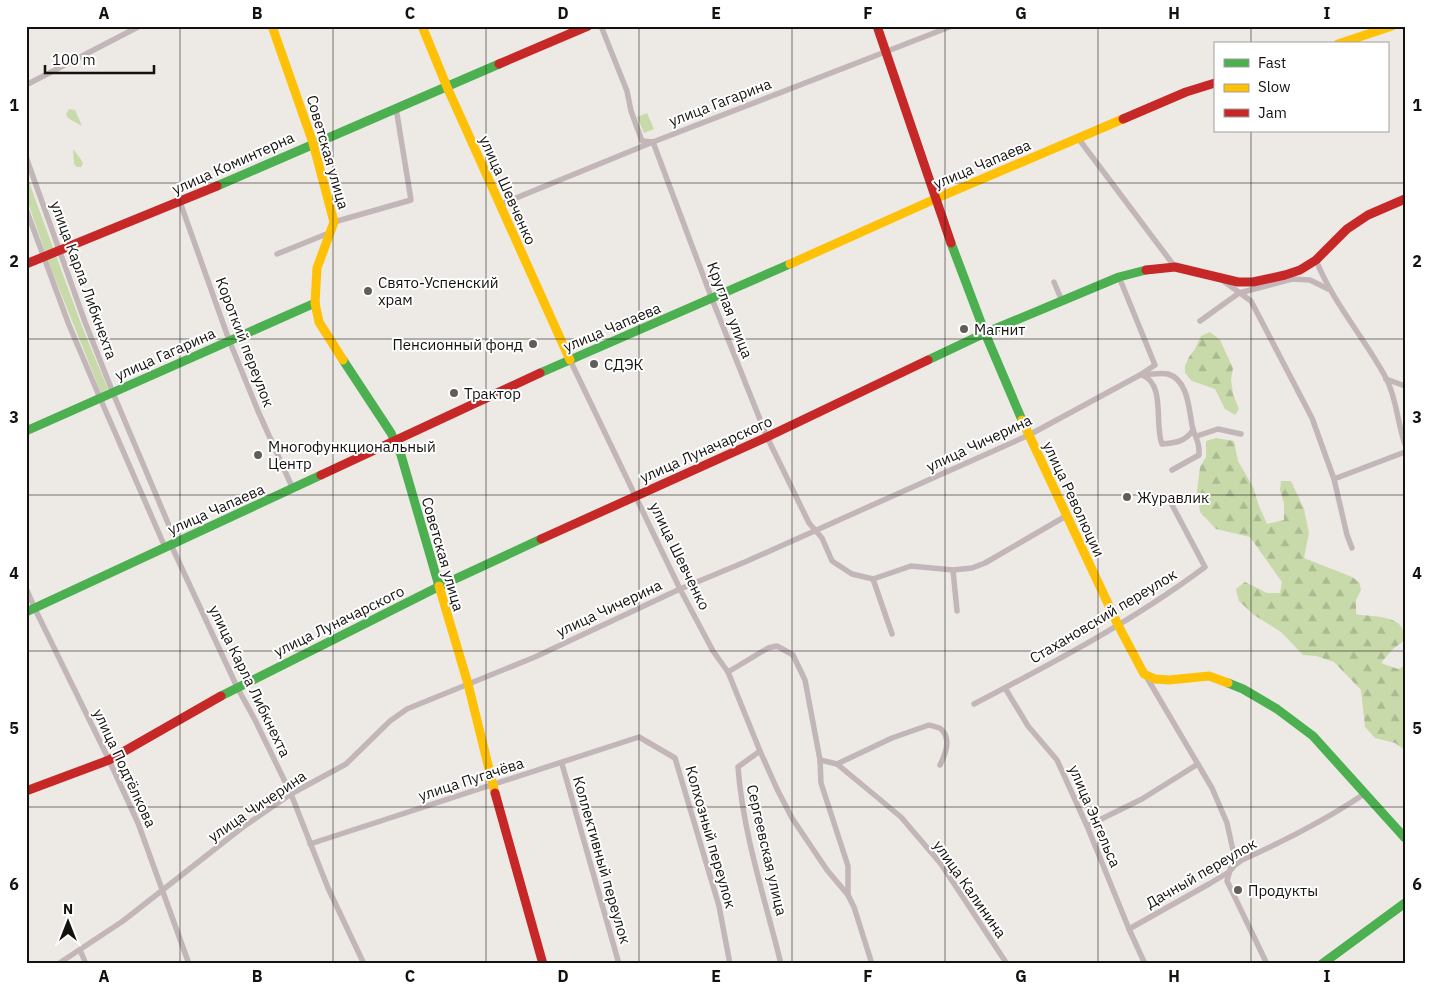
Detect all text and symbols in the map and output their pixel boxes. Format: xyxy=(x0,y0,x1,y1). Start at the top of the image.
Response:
text: A xyxy=(99,3,110,23)
text: B xyxy=(252,3,263,23)
text: C xyxy=(405,3,415,23)
text: D xyxy=(557,3,569,23)
text: E xyxy=(711,3,721,23)
text: F xyxy=(863,3,873,23)
text: G xyxy=(1015,3,1027,23)
text: H xyxy=(1168,3,1180,23)
text: I xyxy=(1324,3,1331,23)
scale bar xyxy=(45,42,154,74)
legend xyxy=(1214,42,1388,132)
text: 100 m xyxy=(52,50,96,69)
text: Fast xyxy=(1258,53,1286,72)
street label: улица Гагарина xyxy=(666,74,774,130)
text: Slow xyxy=(1258,77,1291,96)
street label: Советская улица xyxy=(303,93,353,211)
text: 1 xyxy=(9,95,19,115)
text: 1 xyxy=(1412,95,1422,115)
text: Jam xyxy=(1258,103,1287,122)
street label: улица Коминтерна xyxy=(169,128,297,198)
street label: улица Шевченко xyxy=(475,132,541,248)
street label: улица Чапаева xyxy=(930,135,1034,193)
street label: улица Карла Либкнехта xyxy=(47,198,121,362)
text: 2 xyxy=(9,251,19,271)
text: 2 xyxy=(1412,251,1422,271)
street label: Круглая улица xyxy=(703,259,757,361)
place label: Свято-Успенский храм xyxy=(378,273,499,309)
street label: Короткий переулок xyxy=(212,274,278,410)
marker: Свято-Успенский храм xyxy=(362,285,374,297)
street label: улица Чапаева xyxy=(560,298,664,356)
place label: Магнит xyxy=(974,320,1025,339)
street label: улица Гагарина xyxy=(112,323,218,385)
marker: Магнит xyxy=(958,323,970,335)
place label: Пенсионный фонд xyxy=(392,335,523,354)
marker: Пенсионный фонд xyxy=(527,338,539,350)
place label: СДЭК xyxy=(604,355,644,374)
marker: СДЭК xyxy=(588,358,600,370)
place label: Трактор xyxy=(464,384,521,403)
marker: Трактор xyxy=(448,387,460,399)
text: 3 xyxy=(9,407,19,427)
text: 3 xyxy=(1412,407,1422,427)
street label: улица Чичерина xyxy=(923,410,1035,476)
street label: улица Луначарского xyxy=(637,411,775,487)
place label: Многофункциональный Центр xyxy=(268,437,436,473)
street label: улица Революции xyxy=(1039,438,1109,560)
marker: Многофункциональный Центр xyxy=(252,449,264,461)
street label: улица Чапаева xyxy=(165,479,267,539)
place label: Журавлик xyxy=(1137,488,1209,507)
marker: Журавлик xyxy=(1121,491,1133,503)
street label: Советская улица xyxy=(418,495,468,613)
street label: улица Шевченко xyxy=(646,499,714,613)
text: 4 xyxy=(9,563,19,583)
text: 4 xyxy=(1412,563,1422,583)
street label: Стахановский переулок xyxy=(1026,564,1180,668)
street label: улица Чичерина xyxy=(553,575,665,641)
street label: улица Луначарского xyxy=(271,581,407,661)
street label: улица Карла Либкнехта xyxy=(205,602,295,760)
street label: улица Подтёлкова xyxy=(89,706,161,830)
text: 5 xyxy=(9,718,19,738)
text: 5 xyxy=(1412,718,1422,738)
street label: улица Пугачёва xyxy=(416,753,526,805)
street label: улица Энгельса xyxy=(1065,762,1125,870)
street label: Колхозный переулок xyxy=(682,763,740,911)
street label: улица Чичерина xyxy=(204,766,310,846)
street label: Коллективный переулок xyxy=(569,774,635,946)
street label: Сергеевская улица xyxy=(743,783,791,917)
street label: Дачный переулок xyxy=(1142,834,1260,912)
street label: улица Калинина xyxy=(929,837,1011,941)
text: 6 xyxy=(9,874,19,894)
text: 6 xyxy=(1412,874,1422,894)
place label: Продукты xyxy=(1248,881,1318,900)
marker: Продукты xyxy=(1232,884,1244,896)
north arrow xyxy=(42,898,92,948)
text: N xyxy=(63,900,73,918)
text: A xyxy=(99,966,110,986)
text: B xyxy=(252,966,263,986)
text: C xyxy=(405,966,415,986)
text: D xyxy=(557,966,569,986)
text: E xyxy=(711,966,721,986)
text: F xyxy=(863,966,873,986)
text: G xyxy=(1015,966,1027,986)
text: H xyxy=(1168,966,1180,986)
text: I xyxy=(1324,966,1331,986)

